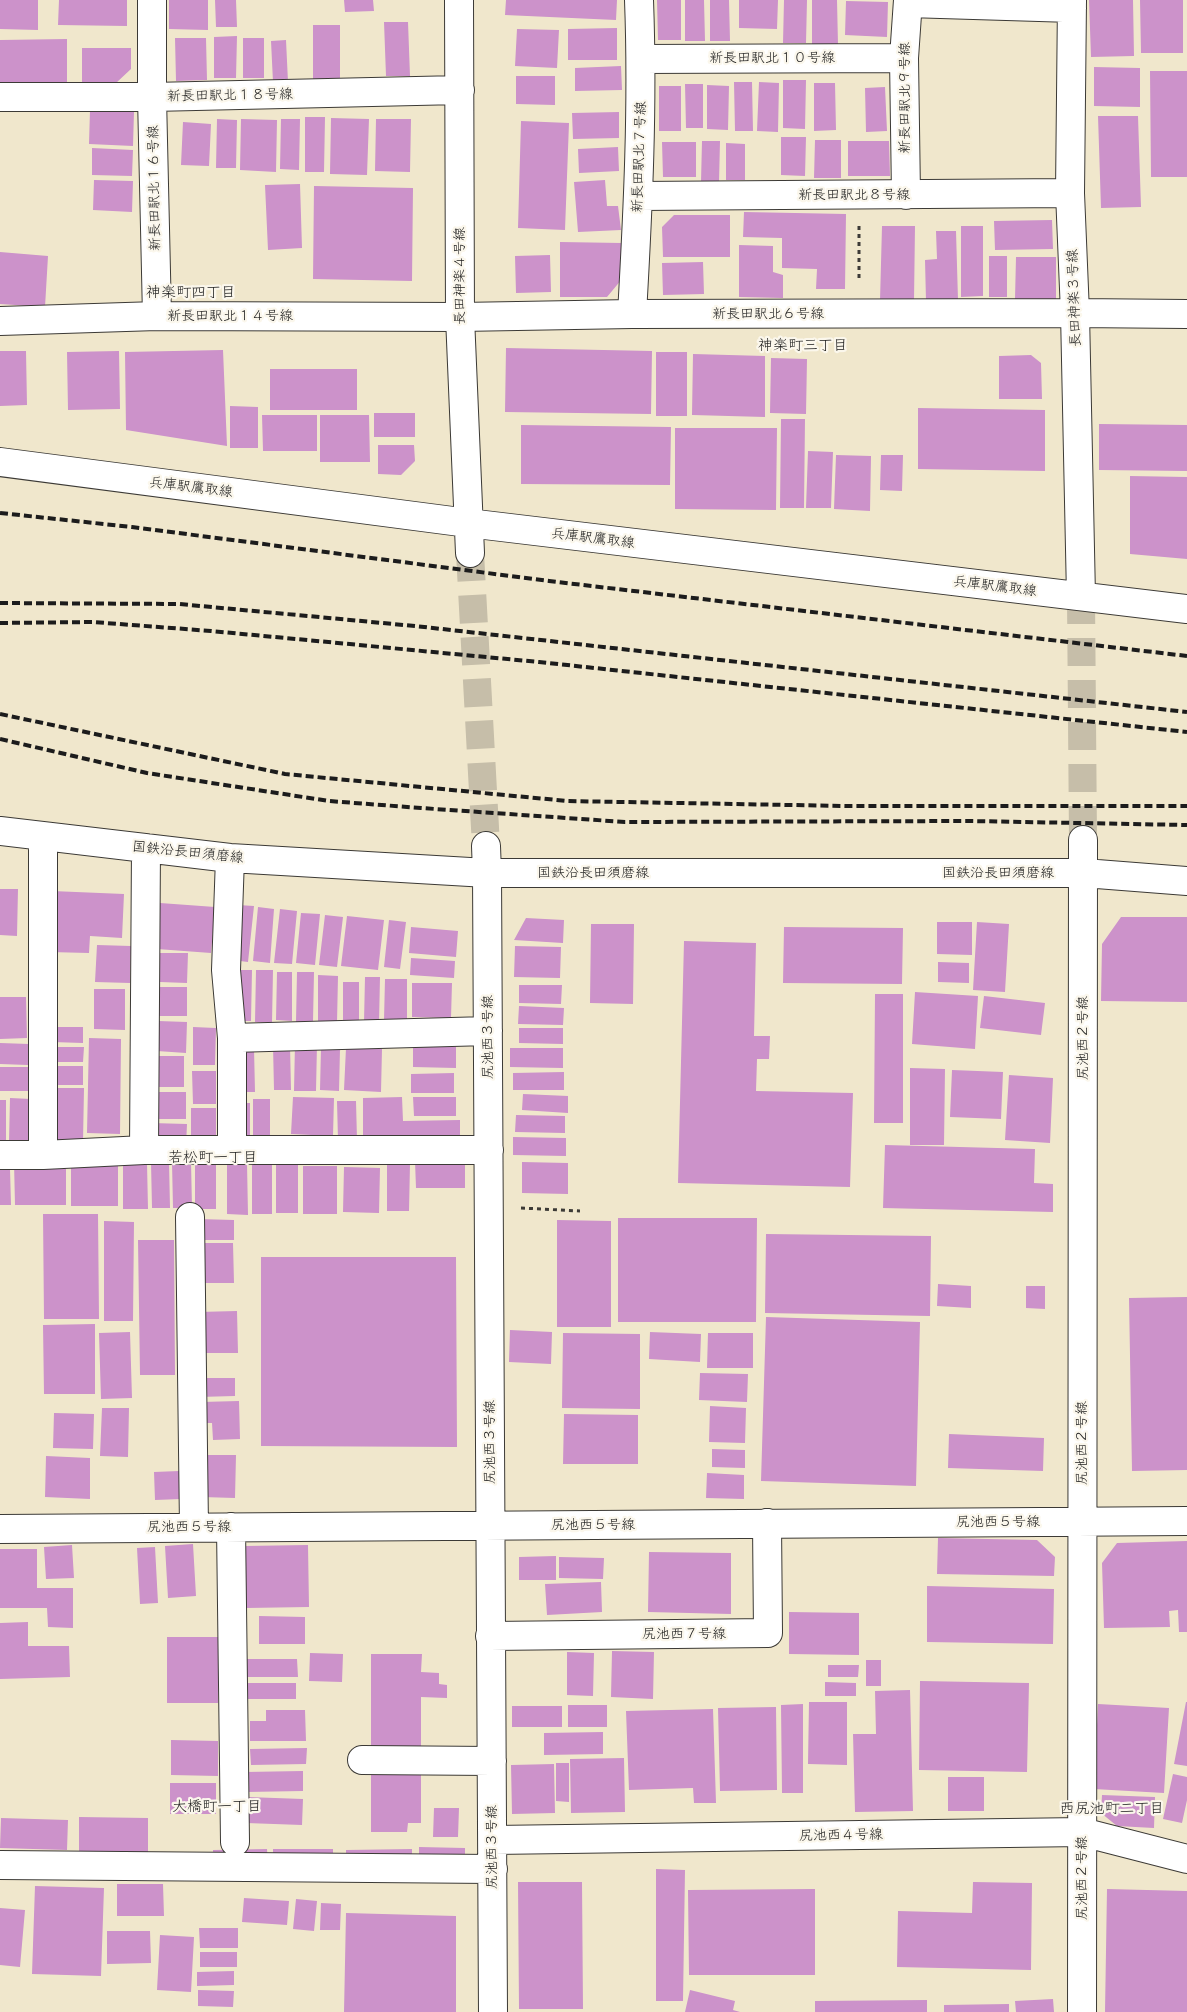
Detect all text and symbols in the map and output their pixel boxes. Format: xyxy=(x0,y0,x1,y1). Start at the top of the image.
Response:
street label: 新長田駅北９号線 xyxy=(897,42,913,154)
street label: 新長田駅北１０号線 xyxy=(709,50,835,66)
street label: 新長田駅北１８号線 xyxy=(167,86,293,104)
street label: 新長田駅北７号線 xyxy=(629,101,649,213)
street label: 新長田駅北１６号線 xyxy=(145,125,163,251)
street label: 新長田駅北８号線 xyxy=(798,187,910,203)
street label: 長田神楽４号線 xyxy=(452,227,468,325)
street label: 長田神楽３号線 xyxy=(1064,249,1084,347)
district label: 神楽町四丁目 xyxy=(146,283,236,301)
street label: 新長田駅北６号線 xyxy=(712,306,824,322)
street label: 新長田駅北１４号線 xyxy=(167,308,293,324)
district label: 神楽町三丁目 xyxy=(758,336,848,354)
street label: 兵庫駅鷹取線 xyxy=(148,474,234,500)
street label: 兵庫駅鷹取線 xyxy=(550,525,636,551)
street label: 兵庫駅鷹取線 xyxy=(952,573,1038,599)
street label: 国鉄沿長田須磨線 xyxy=(131,838,245,866)
street label: 国鉄沿長田須磨線 xyxy=(537,865,649,881)
street label: 国鉄沿長田須磨線 xyxy=(942,865,1054,881)
street label: 尻池西３号線 xyxy=(480,995,496,1079)
street label: 尻池西２号線 xyxy=(1075,996,1091,1080)
district label: 若松町一丁目 xyxy=(168,1148,258,1166)
street label: 尻池西３号線 xyxy=(482,1400,498,1484)
street label: 尻池西２号線 xyxy=(1074,1401,1090,1485)
street label: 尻池西５号線 xyxy=(956,1514,1040,1530)
street label: 尻池西５号線 xyxy=(551,1517,635,1533)
street label: 尻池西５号線 xyxy=(147,1519,231,1535)
street label: 尻池西７号線 xyxy=(642,1626,726,1642)
district label: 大橋町一丁目 xyxy=(172,1797,262,1815)
district label: 西尻池町二丁目 xyxy=(1060,1799,1164,1817)
street label: 尻池西３号線 xyxy=(484,1805,500,1889)
street label: 尻池西４号線 xyxy=(799,1826,883,1844)
street label: 尻池西２号線 xyxy=(1074,1836,1090,1920)

